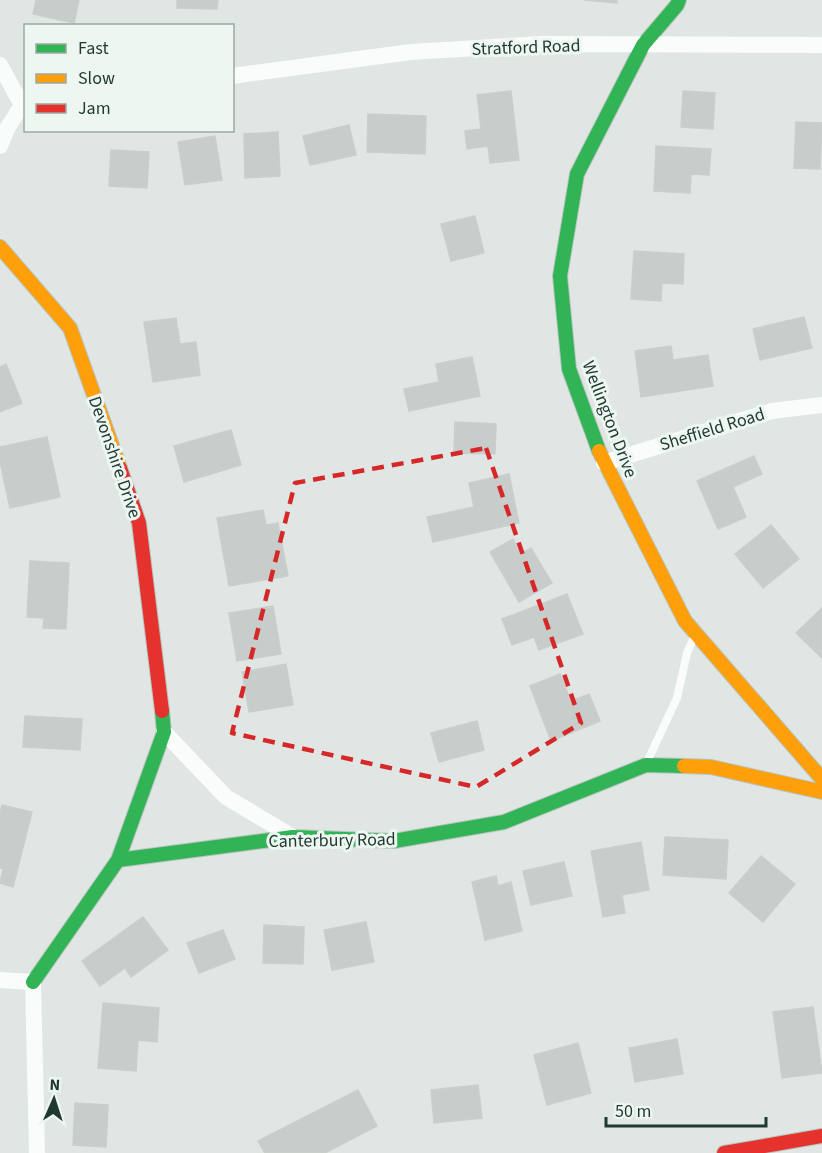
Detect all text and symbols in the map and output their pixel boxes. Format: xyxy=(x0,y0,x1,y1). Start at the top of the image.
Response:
legend xyxy=(24,24,234,132)
street label: Stratford Road xyxy=(471,33,581,62)
text: Fast xyxy=(78,36,109,61)
text: Slow xyxy=(78,66,115,91)
text: Jam xyxy=(78,96,111,121)
street label: Wellington Drive xyxy=(576,357,643,481)
street label: Devonshire Drive xyxy=(82,393,147,522)
street label: Sheffield Road xyxy=(656,402,768,457)
street label: Canterbury Road xyxy=(268,827,396,854)
north arrow xyxy=(24,1069,84,1129)
text: N xyxy=(49,1074,61,1096)
scale bar xyxy=(606,1090,766,1128)
text: 50 m xyxy=(615,1099,651,1124)

